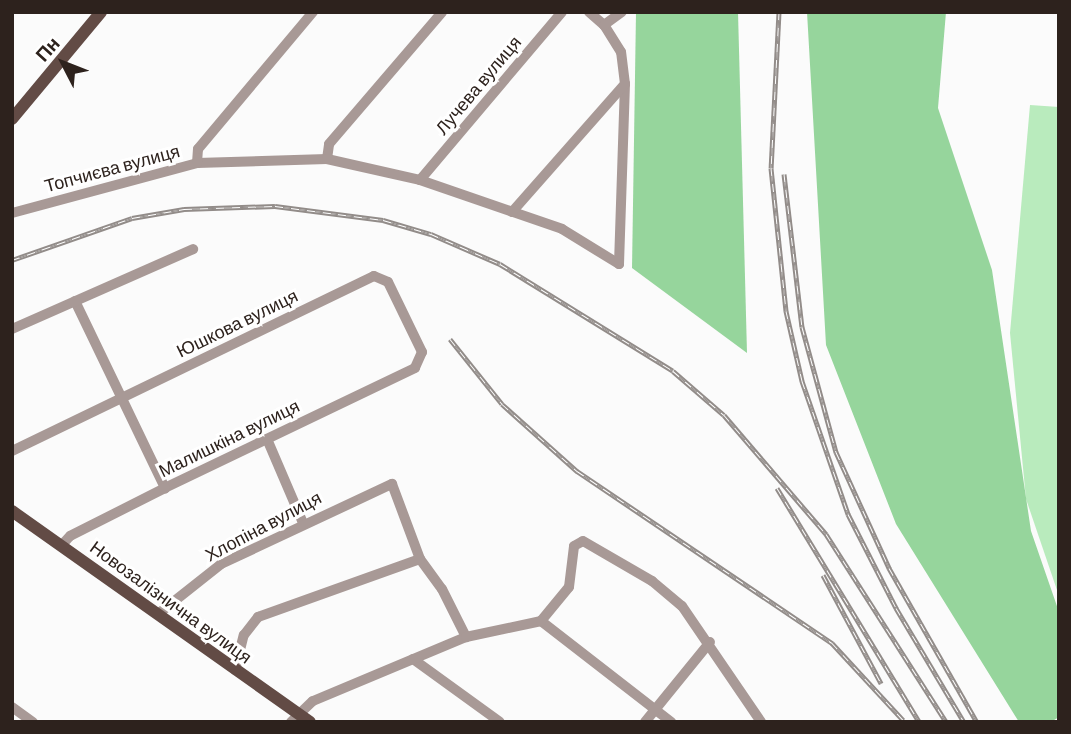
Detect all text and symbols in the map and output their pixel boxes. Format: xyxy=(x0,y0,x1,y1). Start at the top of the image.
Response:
north arrow xyxy=(28,28,98,98)
street label: Лучева вулиця xyxy=(431,31,525,139)
text: Пн xyxy=(30,32,64,66)
street label: Топчиєва вулиця xyxy=(42,140,182,196)
street label: Юшкова вулиця xyxy=(173,284,301,362)
street label: Малишкіна вулиця xyxy=(155,395,303,481)
street label: Хлопіна вулиця xyxy=(201,486,325,566)
street label: Новозалізнична вулиця xyxy=(86,536,256,668)

